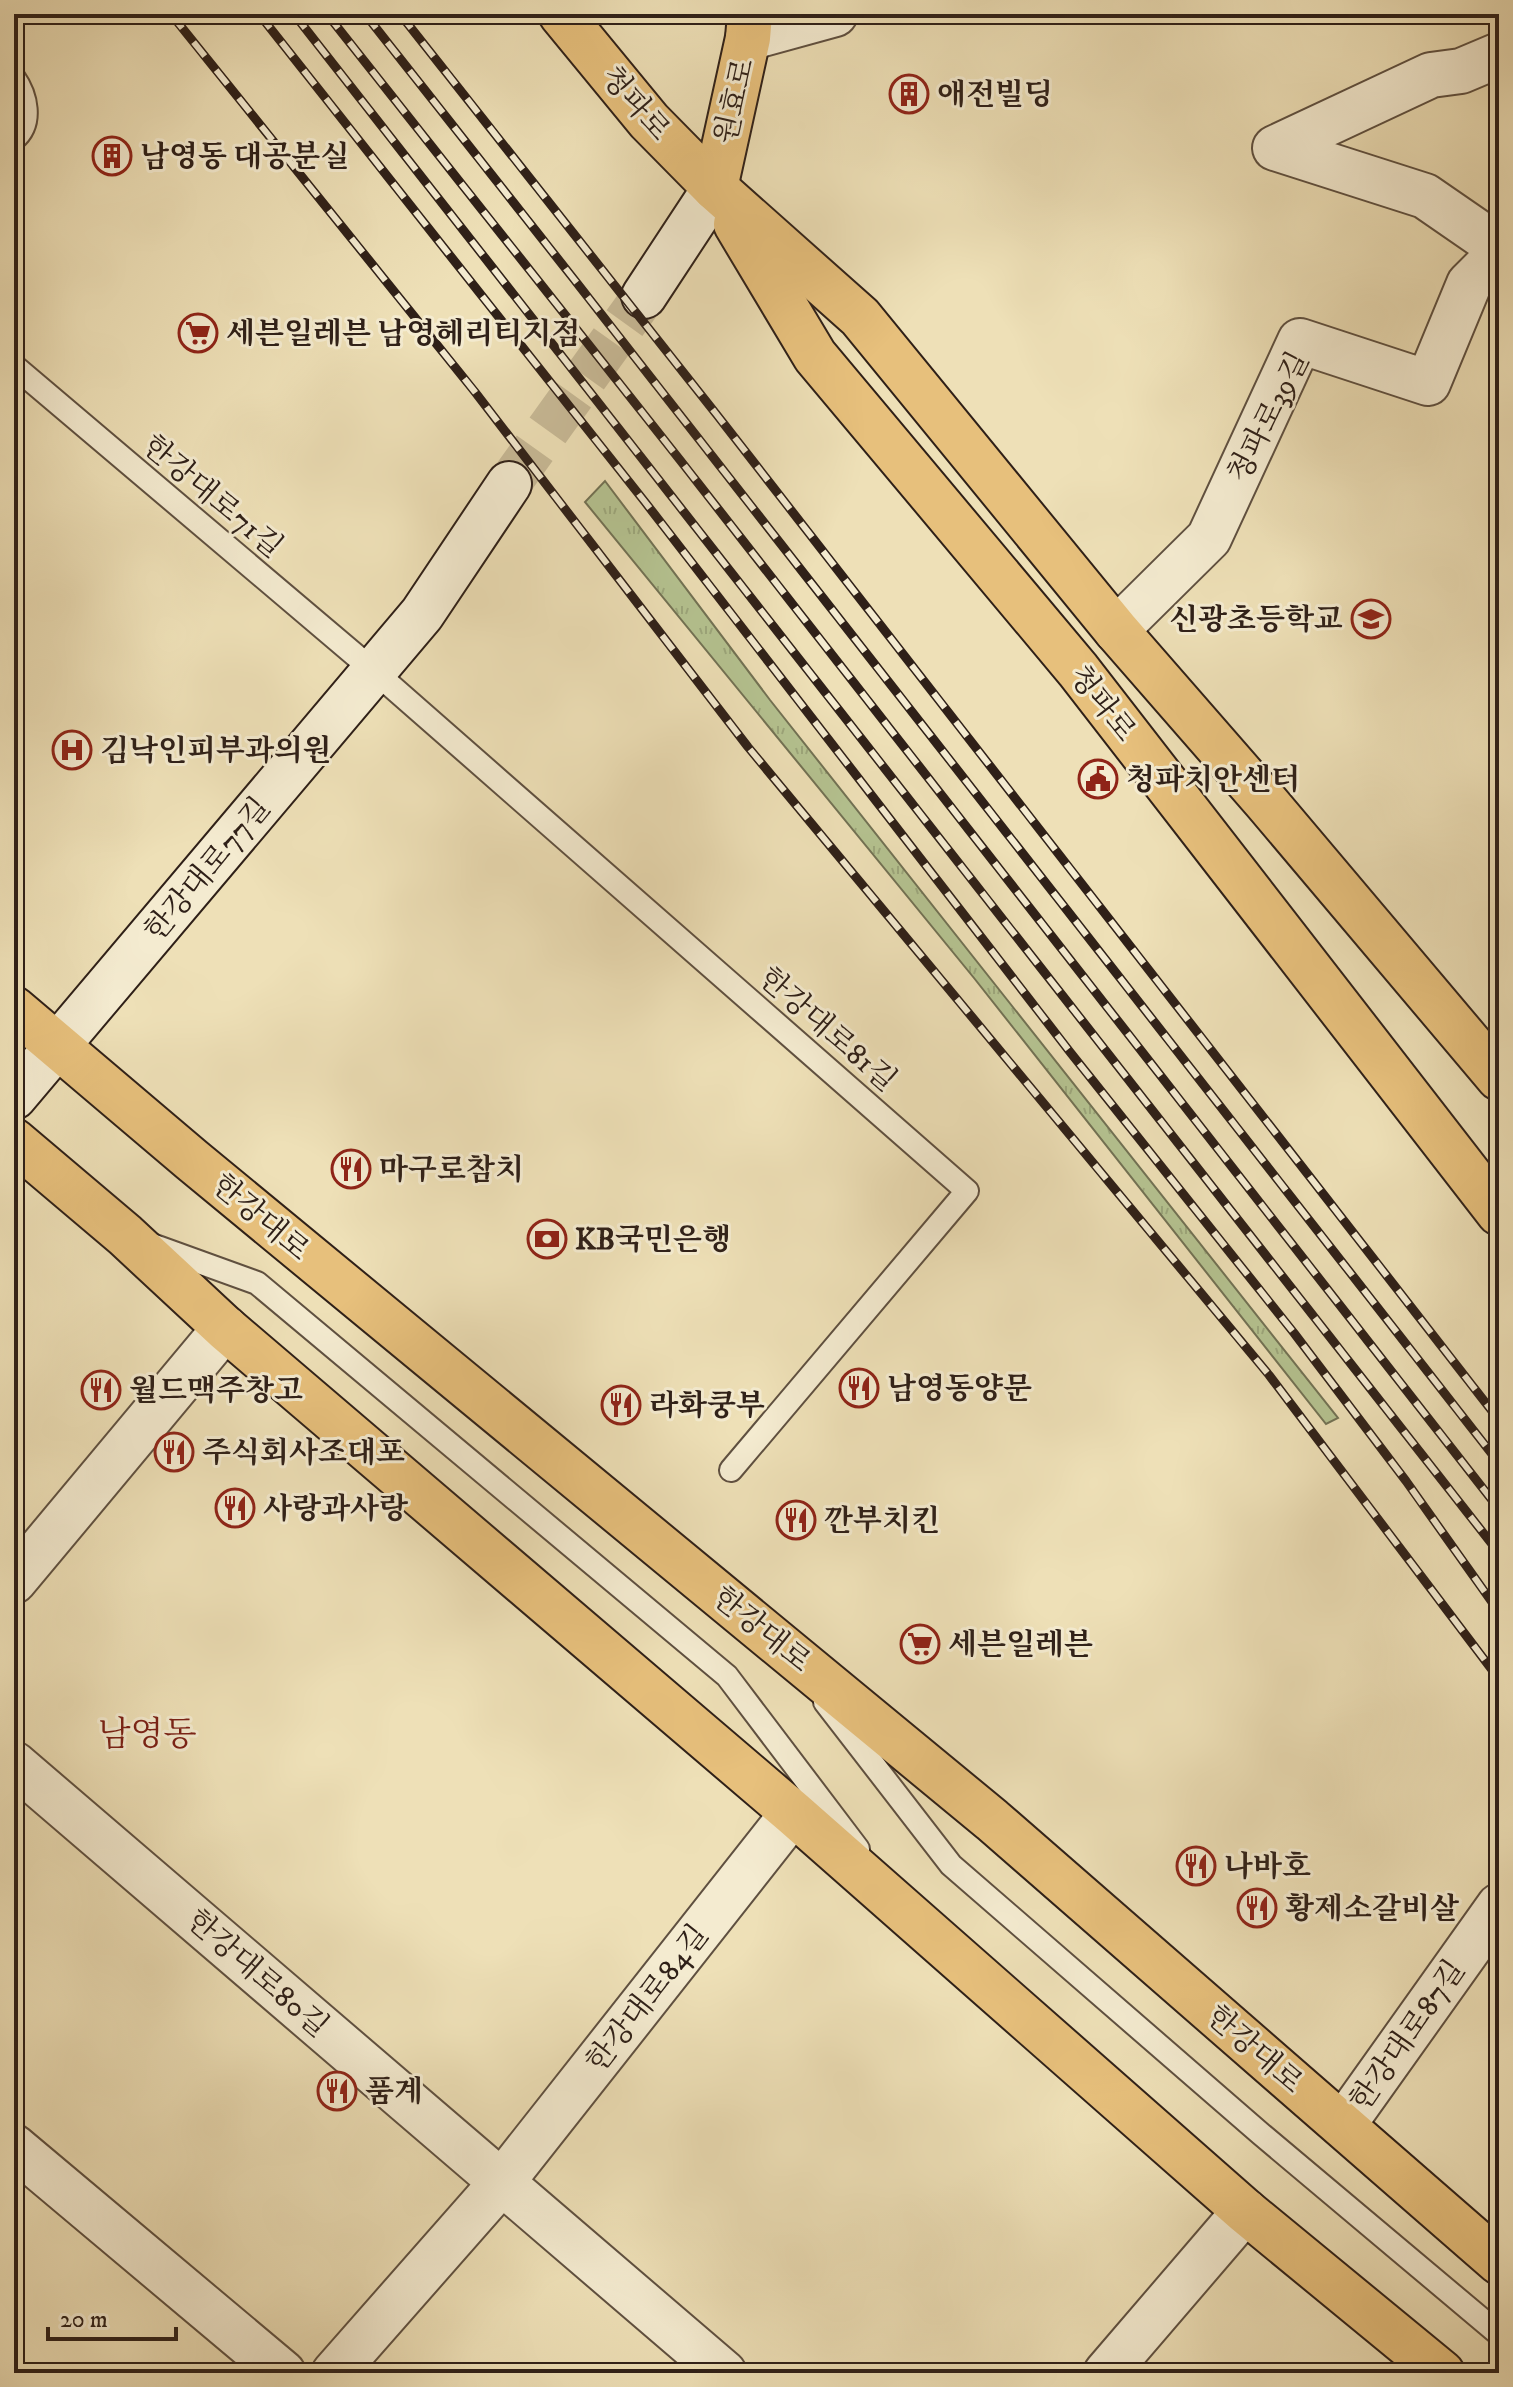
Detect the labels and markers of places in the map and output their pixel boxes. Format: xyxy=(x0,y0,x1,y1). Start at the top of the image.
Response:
building icon: 애전빌딩 xyxy=(888,73,930,115)
place label: 애전빌딩 xyxy=(937,77,1053,114)
building icon: 남영동 대공분실 xyxy=(91,135,133,177)
place label: 남영동 대공분실 xyxy=(140,139,349,176)
supermarket icon: 세븐일레븐 남영헤리티지점 xyxy=(177,312,219,354)
place label: 세븐일레븐 남영헤리티지점 xyxy=(226,316,580,353)
school or university icon: 신광초등학교 xyxy=(1350,598,1392,640)
place label: 신광초등학교 xyxy=(1169,602,1343,639)
hospital icon: 김낙인피부과의원 xyxy=(51,729,93,771)
place label: 김낙인피부과의원 xyxy=(100,733,332,770)
public building icon: 청파치안센터 xyxy=(1077,758,1119,800)
place label: 청파치안센터 xyxy=(1126,762,1300,799)
restaurant icon: 마구로참치 xyxy=(330,1148,372,1190)
place label: 마구로참치 xyxy=(379,1152,524,1189)
bank icon: KB국민은행 xyxy=(526,1218,568,1260)
place label: KB국민은행 xyxy=(575,1222,731,1259)
restaurant icon: 남영동양문 xyxy=(838,1367,880,1409)
restaurant icon: 월드맥주창고 xyxy=(80,1369,122,1411)
place label: 남영동양문 xyxy=(887,1371,1032,1408)
place label: 월드맥주창고 xyxy=(129,1373,303,1410)
restaurant icon: 라화쿵부 xyxy=(600,1384,642,1426)
place label: 라화쿵부 xyxy=(649,1388,765,1425)
restaurant icon: 주식회사조대포 xyxy=(153,1431,195,1473)
place label: 주식회사조대포 xyxy=(202,1435,405,1472)
restaurant icon: 사랑과사랑 xyxy=(214,1487,256,1529)
place label: 사랑과사랑 xyxy=(263,1491,408,1528)
restaurant icon: 깐부치킨 xyxy=(775,1499,817,1541)
place label: 깐부치킨 xyxy=(824,1503,940,1540)
supermarket icon: 세븐일레븐 xyxy=(899,1623,941,1665)
place label: 세븐일레븐 xyxy=(948,1627,1093,1664)
restaurant icon: 나바호 xyxy=(1175,1845,1217,1887)
place label: 나바호 xyxy=(1224,1849,1311,1886)
restaurant icon: 황제소갈비살 xyxy=(1236,1887,1278,1929)
place label: 황제소갈비살 xyxy=(1285,1891,1459,1928)
restaurant icon: 품계 xyxy=(316,2070,358,2112)
place label: 품계 xyxy=(365,2074,423,2111)

